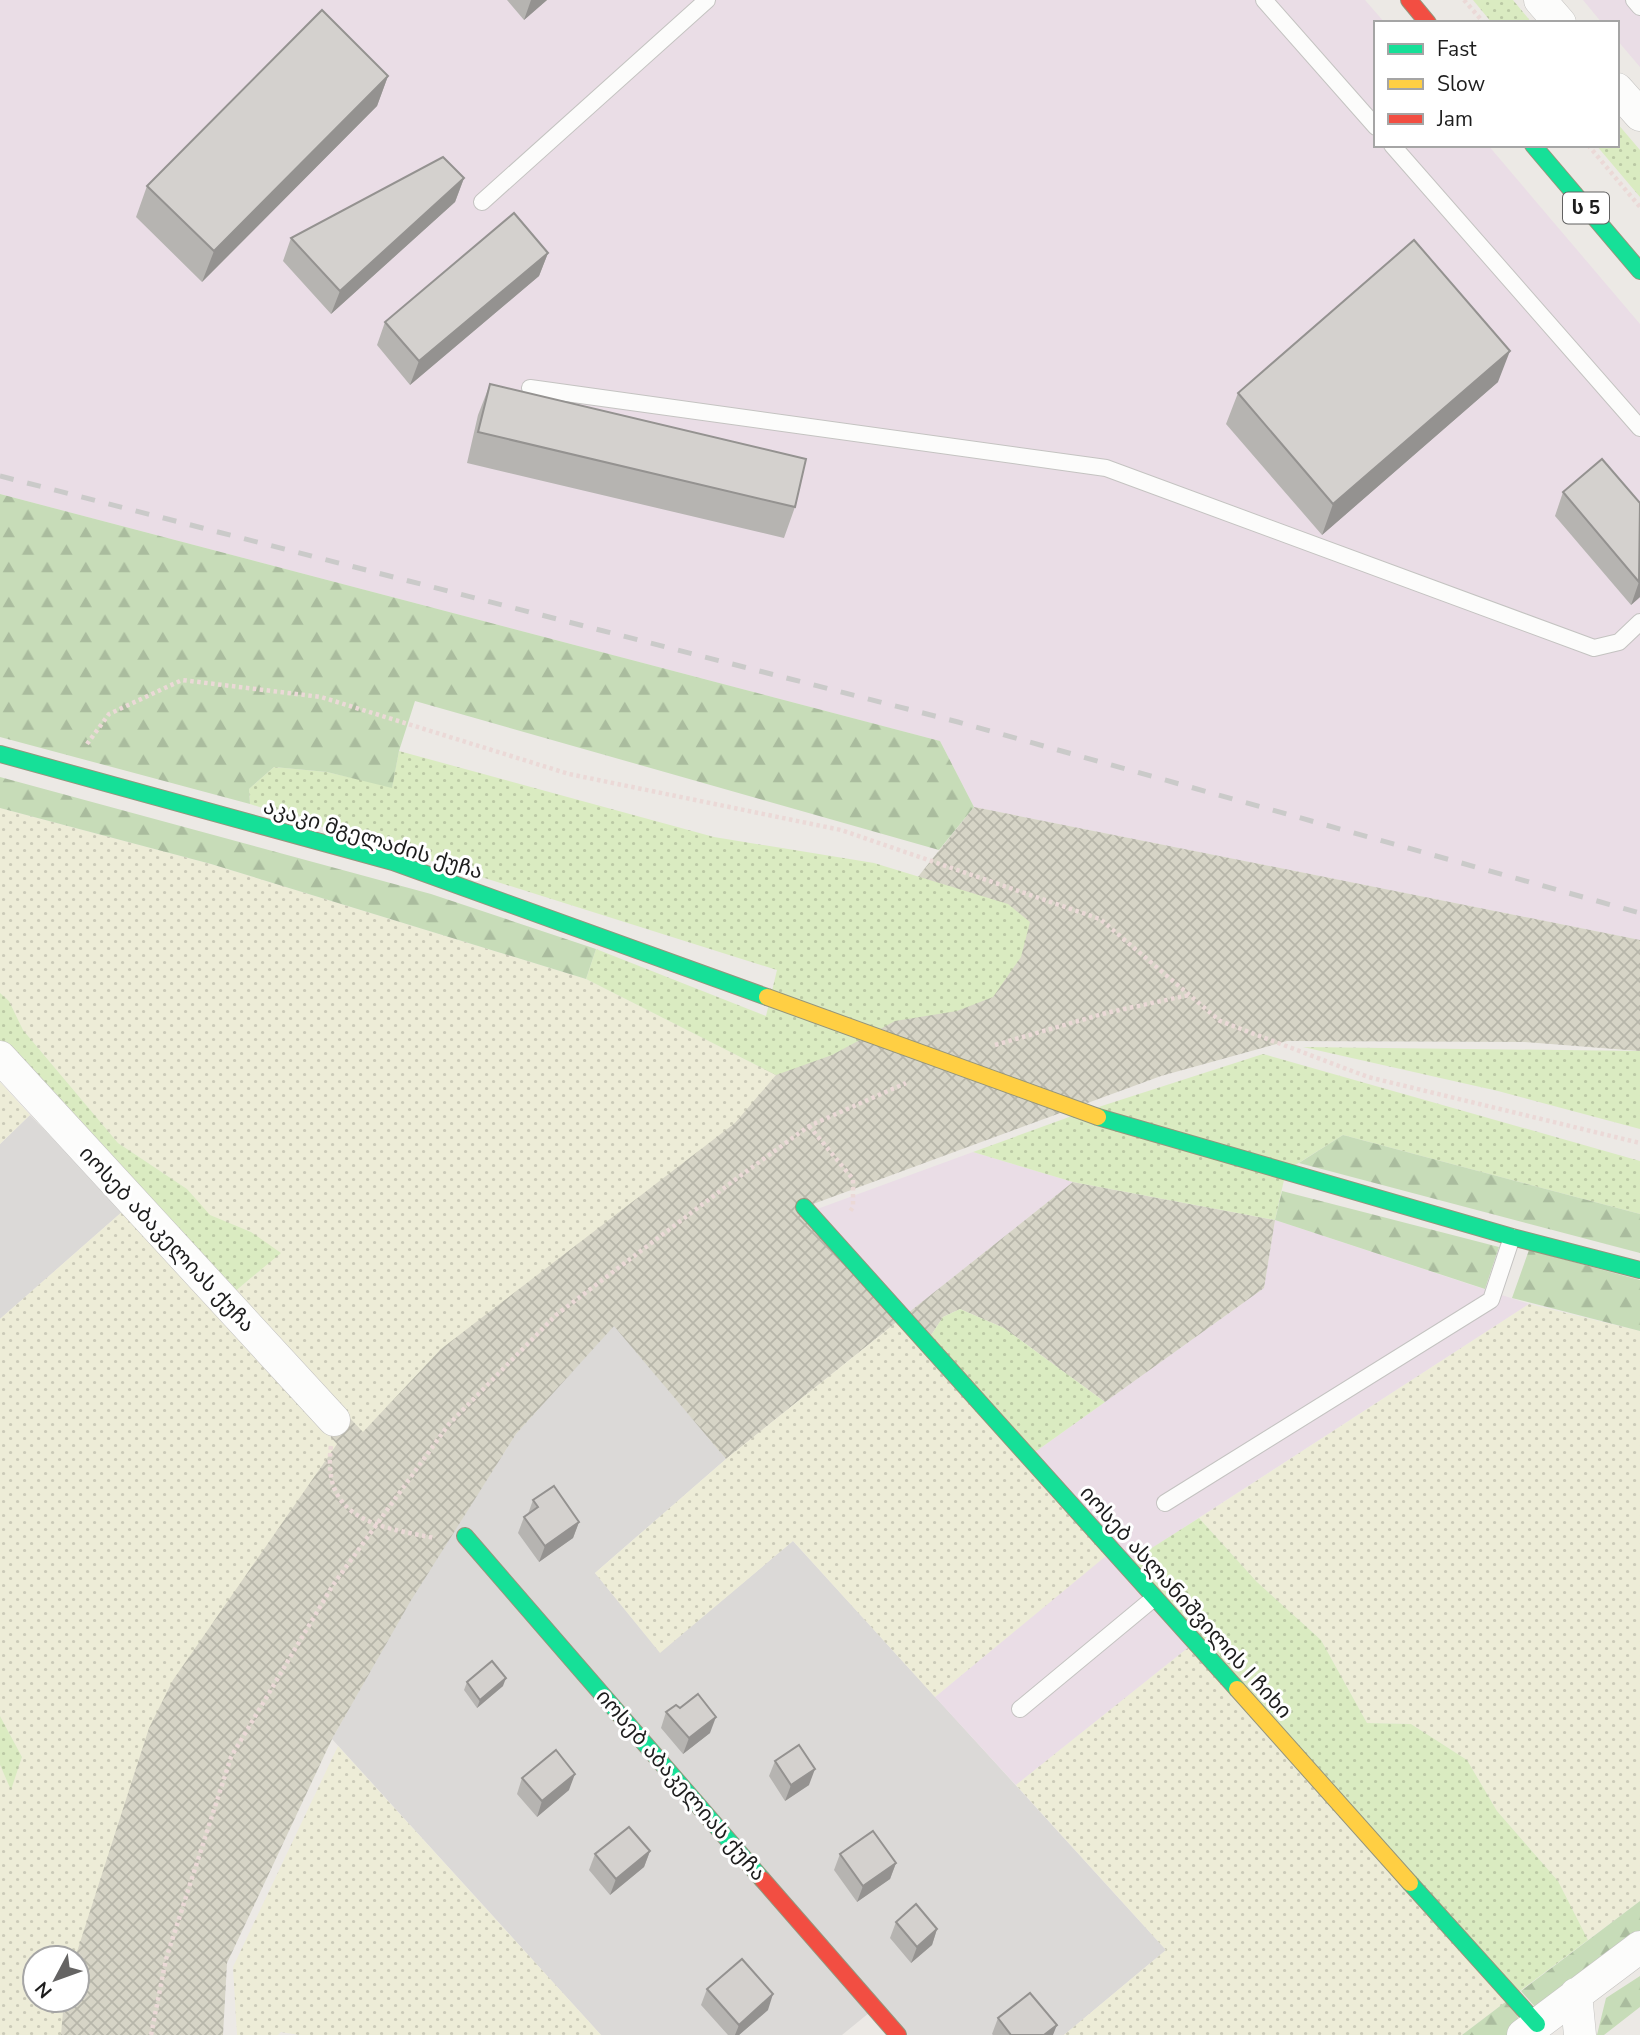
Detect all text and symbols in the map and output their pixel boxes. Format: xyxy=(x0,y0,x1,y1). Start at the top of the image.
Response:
legend xyxy=(1374,21,1619,147)
text: Fast xyxy=(1437,35,1477,63)
text: Slow xyxy=(1437,70,1486,98)
text: Jam xyxy=(1436,105,1473,133)
road number: ს 5 xyxy=(1563,192,1609,224)
street label: აკაკი მგელაძის ქუჩა xyxy=(260,792,486,886)
street label: იოსებ აბაკელიას ქუჩა xyxy=(73,1140,261,1338)
street label: იოსებ ასლანიშვილის I ჩიხი xyxy=(1074,1479,1298,1725)
street label: იოსებ აბაკელიას ქუჩა xyxy=(590,1683,772,1887)
north arrow xyxy=(21,1944,91,2014)
text: N xyxy=(29,1976,58,2003)

